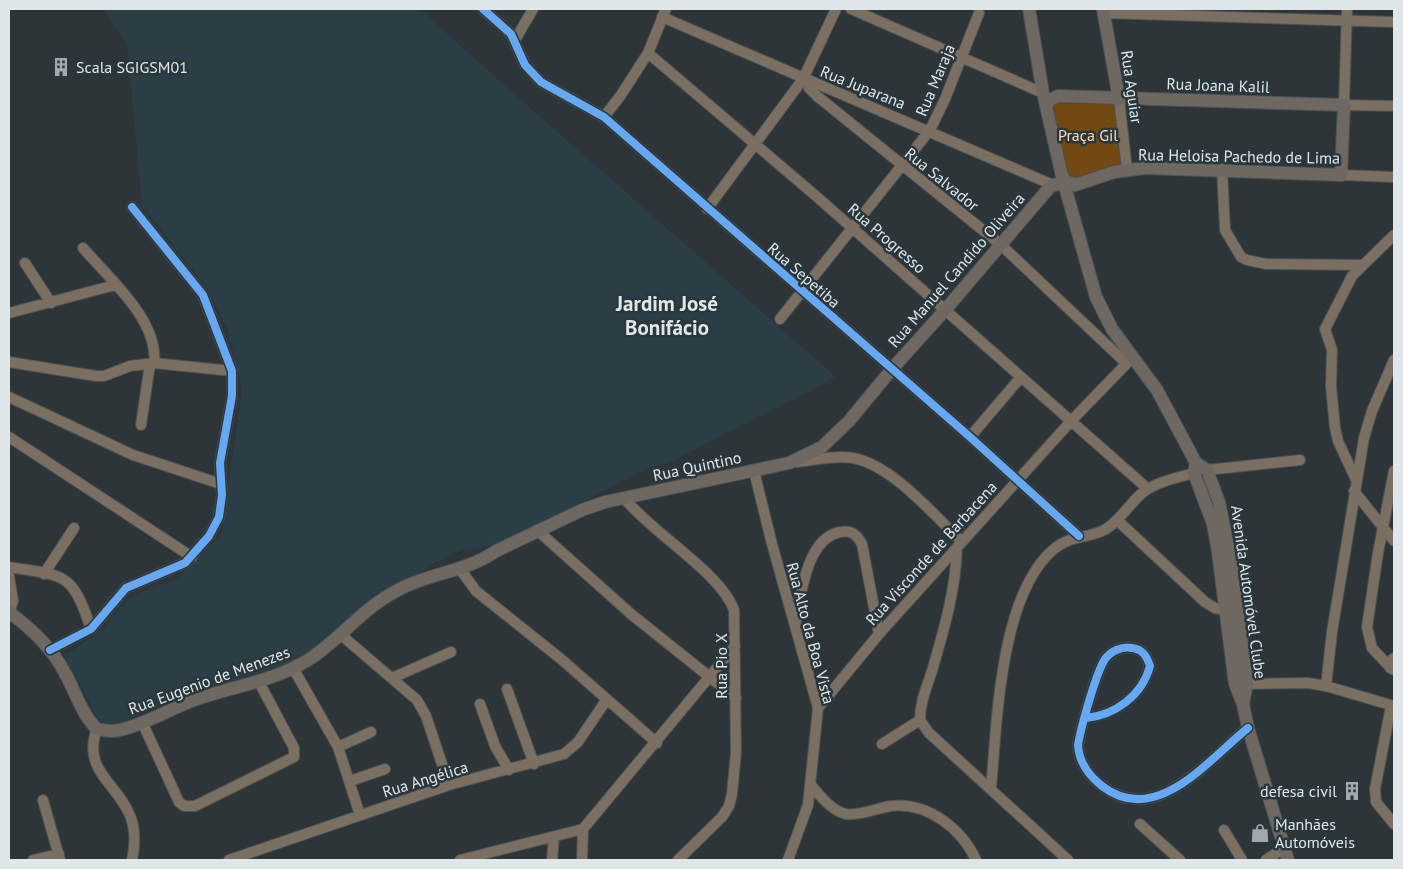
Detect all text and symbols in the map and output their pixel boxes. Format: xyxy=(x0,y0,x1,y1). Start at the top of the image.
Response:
street label: Rua Maraja xyxy=(911,41,959,119)
street label: Rua Aguiar xyxy=(1117,49,1147,125)
building icon: Scala SGIGSM01 xyxy=(50,56,72,78)
place label: Scala SGIGSM01 xyxy=(76,57,188,77)
street label: Rua Juparana xyxy=(817,61,909,113)
street label: Rua Joana Kalil xyxy=(1166,73,1270,97)
park label: Praça Gil xyxy=(1058,125,1118,145)
street label: Rua Salvador xyxy=(901,143,984,215)
street label: Rua Heloisa Pachedo de Lima xyxy=(1138,144,1340,168)
street label: Rua Manuel Candido Oliveira xyxy=(883,189,1029,351)
street label: Rua Progresso xyxy=(844,199,930,277)
street label: Rua Sepetiba xyxy=(764,238,844,312)
district label: Jardim José Bonifácio xyxy=(615,290,718,341)
street label: Rua Quintino xyxy=(651,447,743,485)
street label: Rua Visconde de Barbacena xyxy=(861,477,1001,629)
street label: Avenida Automóvel Clube xyxy=(1227,504,1271,680)
street label: Rua Alto da Boa Vista xyxy=(782,560,840,706)
street label: Rua Pio X xyxy=(711,633,731,699)
street label: Rua Eugenio de Menezes xyxy=(126,641,293,719)
street label: Rua Angélica xyxy=(380,756,470,802)
building icon: defesa civil xyxy=(1341,780,1363,802)
place label: defesa civil xyxy=(1260,781,1337,801)
place label: Manhães Automóveis xyxy=(1275,814,1355,852)
shop icon: Manhães Automóveis xyxy=(1249,822,1271,844)

